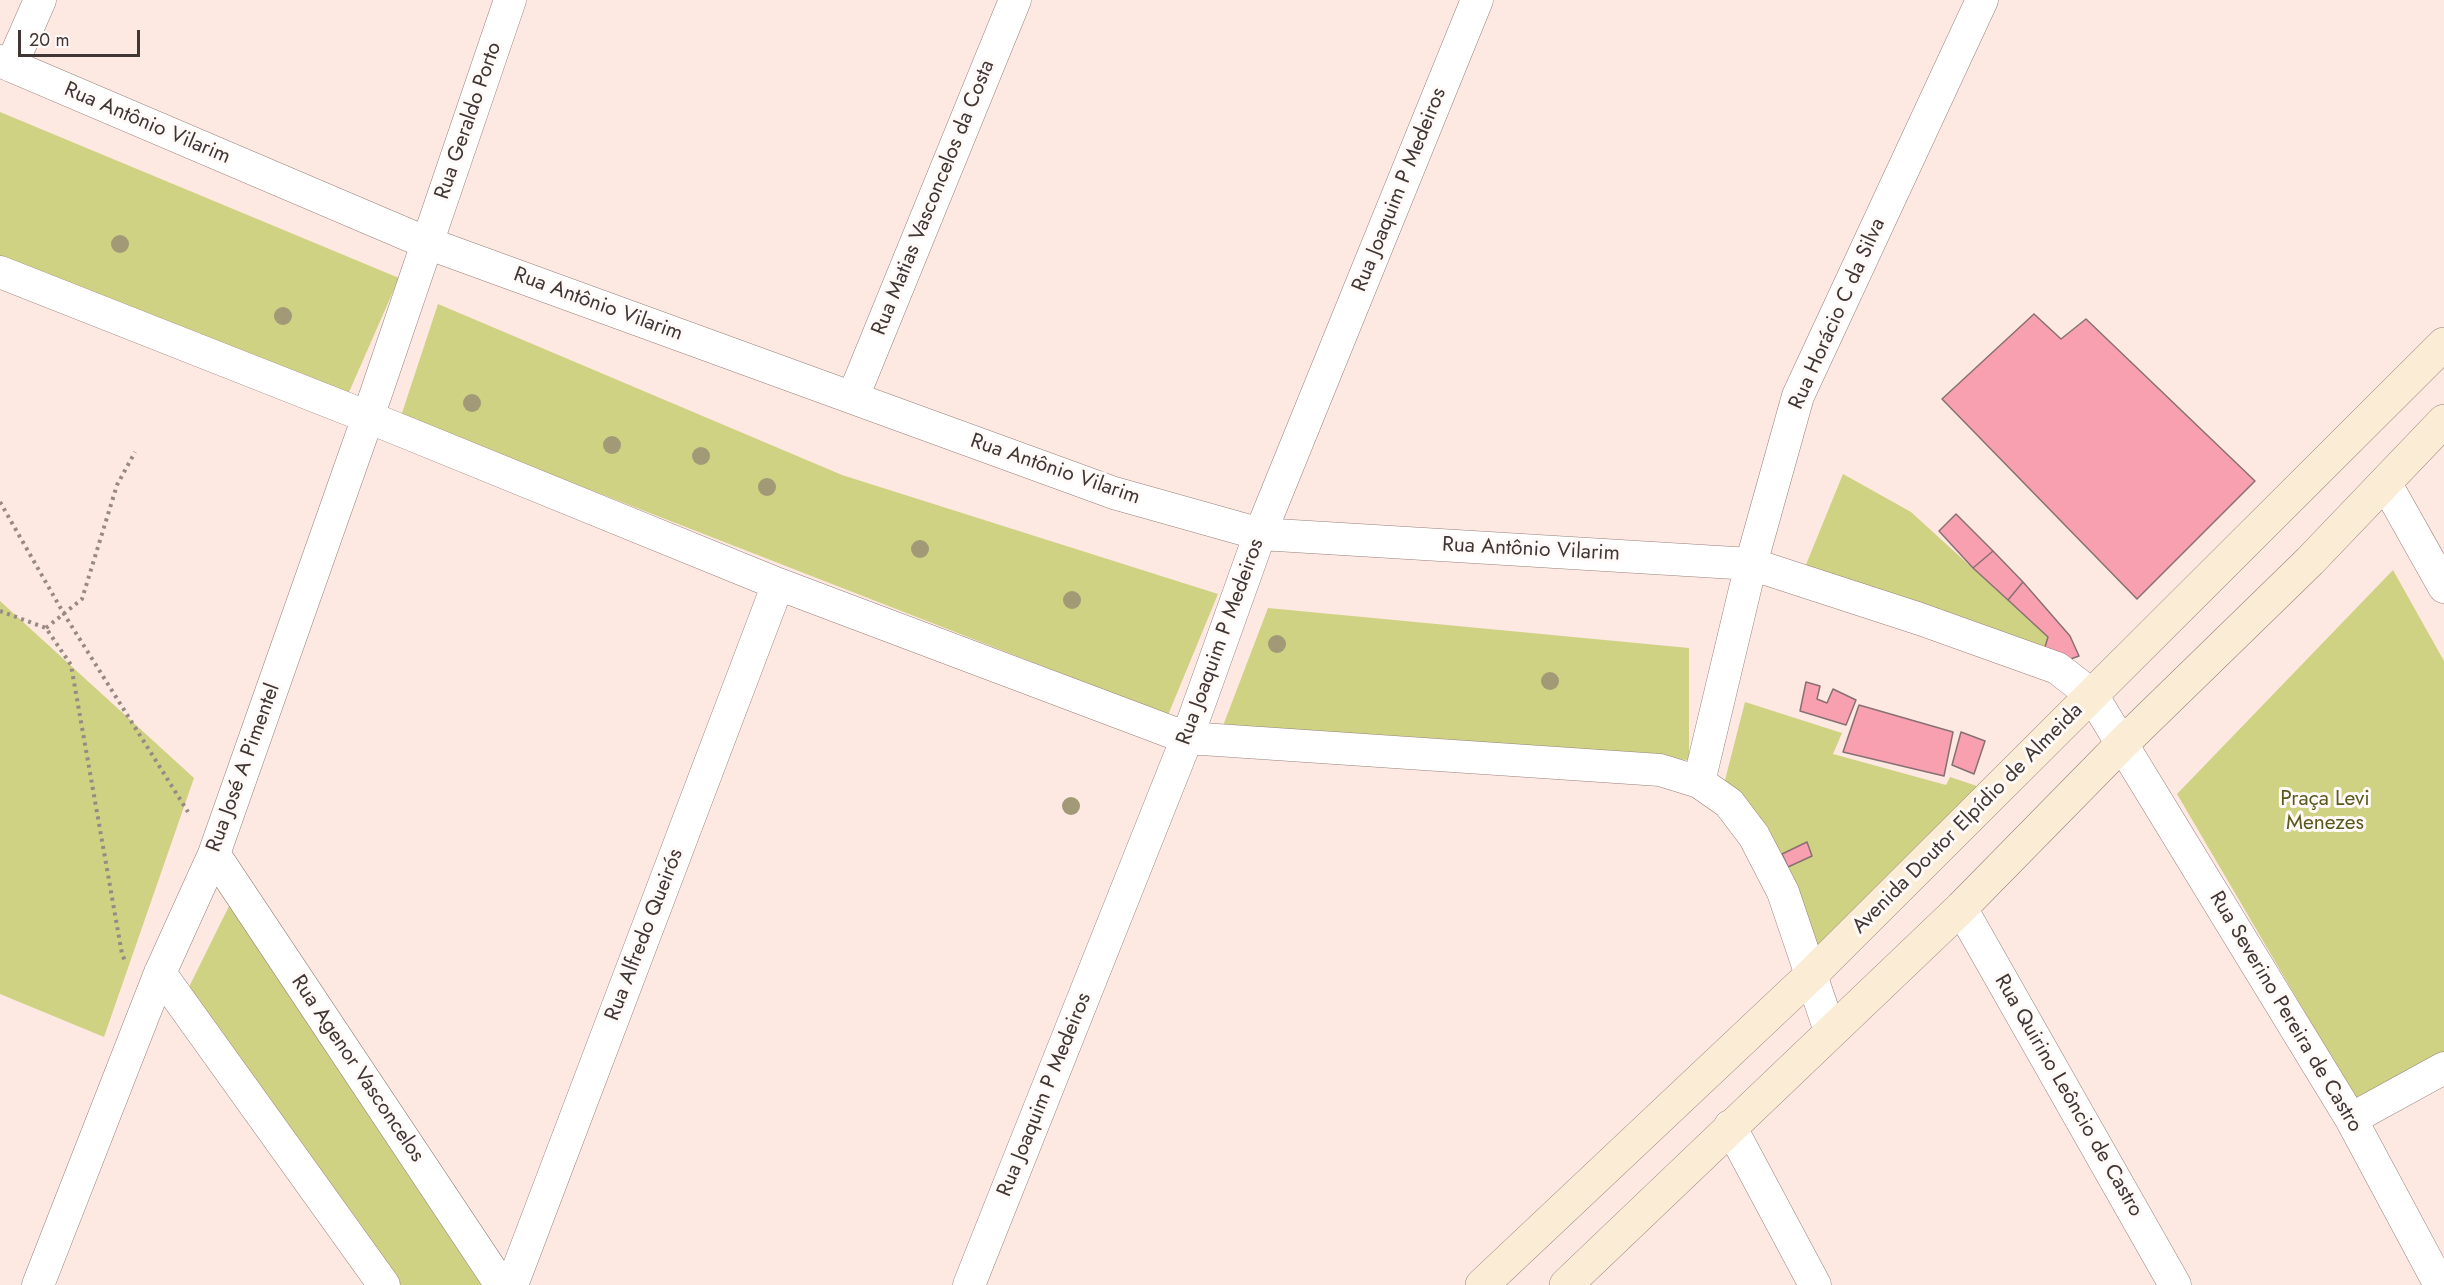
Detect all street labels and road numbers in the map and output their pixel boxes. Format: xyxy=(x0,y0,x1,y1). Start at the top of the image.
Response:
street label: Rua Geraldo Porto xyxy=(430,39,508,203)
street label: Rua Matias Vasconcelos da Costa xyxy=(867,57,1001,339)
street label: Rua Antônio Vilarim xyxy=(60,78,234,170)
street label: Rua Joaquim P Medeiros xyxy=(1348,84,1452,296)
street label: Rua Horácio C da Silva xyxy=(1784,215,1892,413)
street label: Rua Antônio Vilarim xyxy=(510,263,686,347)
street label: Rua Antônio Vilarim xyxy=(967,429,1143,511)
street label: Rua Antônio Vilarim xyxy=(1441,533,1621,567)
street label: Rua Joaquim P Medeiros xyxy=(1172,535,1270,749)
street label: Rua José A Pimentel xyxy=(202,680,286,856)
street label: Avenida Doutor Elpídio de Almeida xyxy=(1847,698,2089,940)
street label: Rua Alfredo Queirós xyxy=(601,846,689,1024)
street label: Rua Severino Pereira de Castro xyxy=(2203,887,2367,1137)
street label: Rua Agenor Vasconcelos xyxy=(285,971,429,1167)
street label: Rua Quirino Leôncio de Castro xyxy=(1988,971,2148,1221)
street label: Rua Joaquim P Medeiros xyxy=(993,989,1097,1201)

